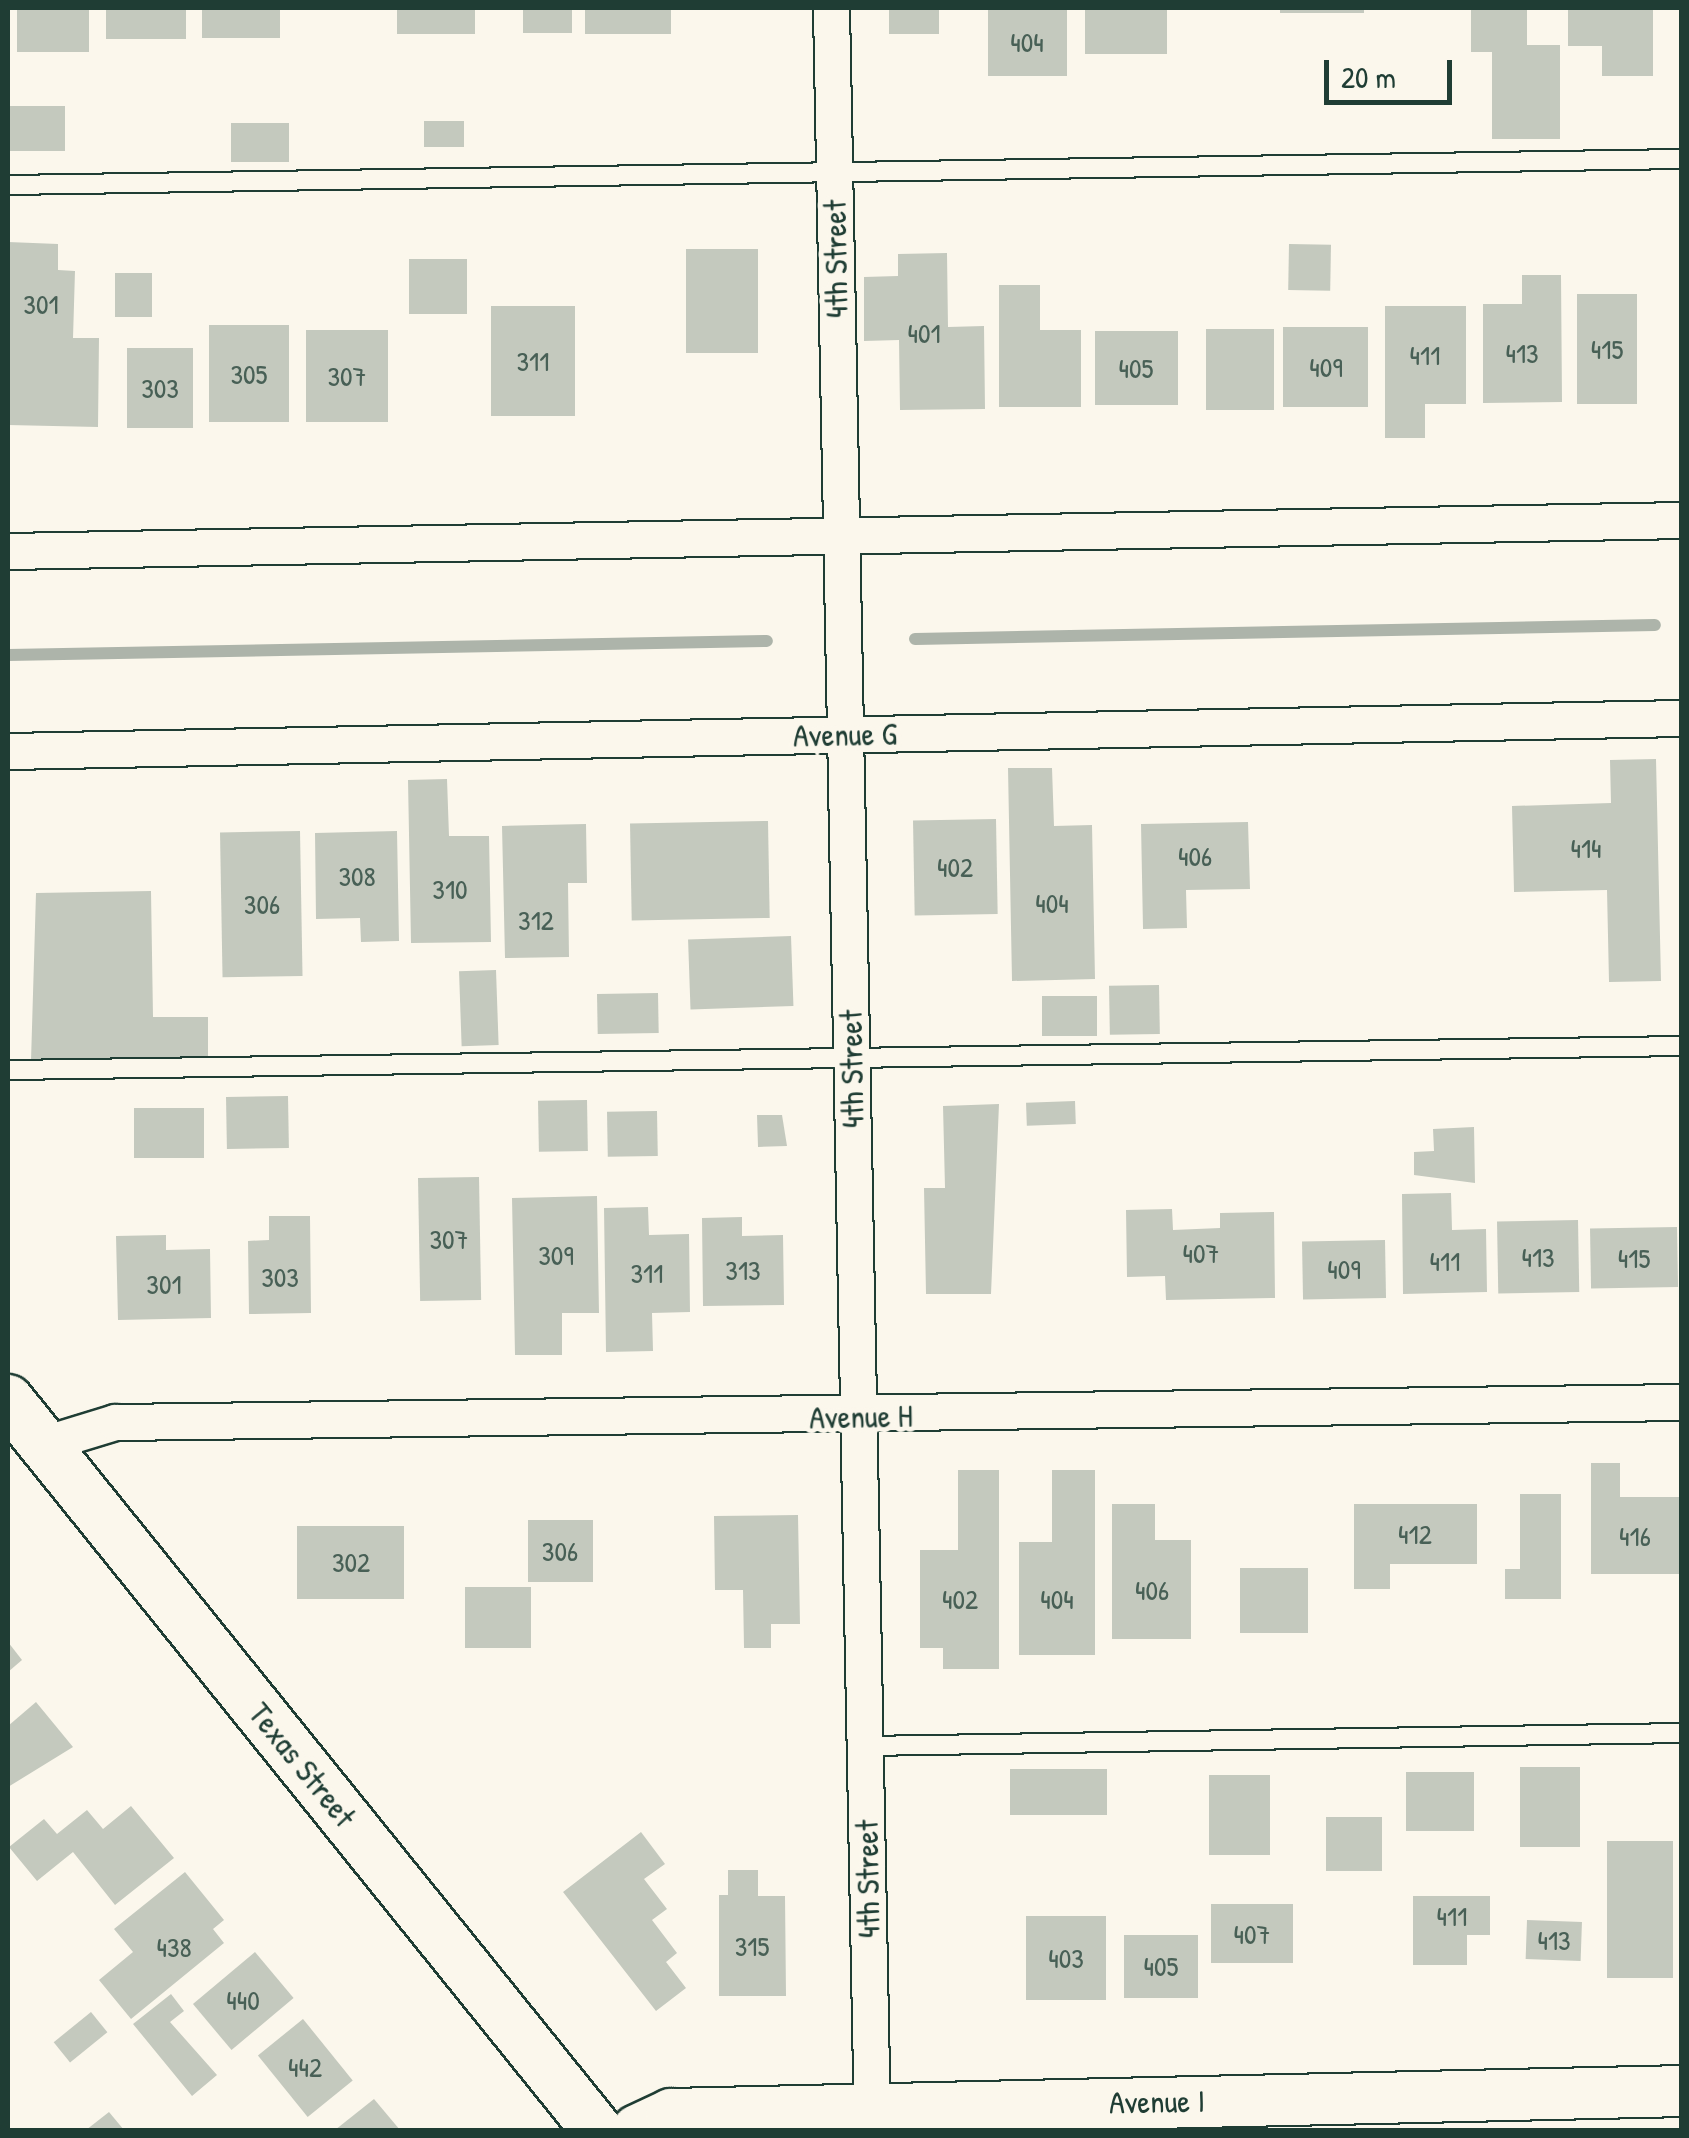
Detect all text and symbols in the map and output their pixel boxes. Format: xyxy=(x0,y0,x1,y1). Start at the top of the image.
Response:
house number: 404 xyxy=(1010,25,1044,59)
scale bar xyxy=(1329,40,1456,102)
text: 20 m xyxy=(1341,57,1396,97)
street label: 4th Street xyxy=(816,200,856,318)
house number: 301 xyxy=(23,287,59,321)
house number: 401 xyxy=(907,316,941,350)
house number: 415 xyxy=(1591,332,1623,366)
house number: 413 xyxy=(1505,336,1539,370)
house number: 411 xyxy=(1410,338,1440,372)
house number: 311 xyxy=(517,344,549,378)
house number: 409 xyxy=(1309,350,1343,384)
house number: 405 xyxy=(1119,351,1153,385)
house number: 305 xyxy=(231,357,267,391)
house number: 307 xyxy=(328,359,366,393)
house number: 303 xyxy=(141,371,179,405)
street label: Avenue G xyxy=(793,715,897,755)
house number: 414 xyxy=(1570,831,1602,865)
house number: 406 xyxy=(1178,839,1212,873)
house number: 402 xyxy=(937,850,973,884)
house number: 308 xyxy=(338,859,376,893)
house number: 310 xyxy=(432,872,468,906)
house number: 404 xyxy=(1035,886,1069,920)
house number: 306 xyxy=(244,887,280,921)
house number: 312 xyxy=(518,903,554,937)
street label: 4th Street xyxy=(832,1010,872,1128)
house number: 307 xyxy=(430,1222,468,1256)
house number: 407 xyxy=(1183,1236,1219,1270)
house number: 309 xyxy=(538,1238,574,1272)
house number: 413 xyxy=(1521,1240,1555,1274)
house number: 415 xyxy=(1618,1241,1650,1275)
house number: 411 xyxy=(1430,1244,1460,1278)
house number: 409 xyxy=(1327,1252,1361,1286)
house number: 313 xyxy=(725,1253,761,1287)
house number: 311 xyxy=(631,1256,663,1290)
house number: 303 xyxy=(261,1260,299,1294)
house number: 301 xyxy=(146,1267,182,1301)
street label: Avenue H xyxy=(809,1397,913,1437)
house number: 412 xyxy=(1398,1517,1432,1551)
house number: 416 xyxy=(1619,1519,1651,1553)
house number: 306 xyxy=(542,1534,578,1568)
house number: 302 xyxy=(332,1545,370,1579)
house number: 406 xyxy=(1135,1573,1169,1607)
house number: 402 xyxy=(942,1582,978,1616)
house number: 404 xyxy=(1040,1582,1074,1616)
street label: Texas Street xyxy=(240,1695,364,1835)
street label: 4th Street xyxy=(848,1820,888,1938)
house number: 411 xyxy=(1437,1899,1467,1933)
house number: 407 xyxy=(1234,1917,1270,1951)
house number: 413 xyxy=(1537,1923,1571,1957)
house number: 315 xyxy=(735,1929,769,1963)
house number: 438 xyxy=(156,1930,192,1964)
house number: 403 xyxy=(1048,1941,1084,1975)
house number: 405 xyxy=(1144,1949,1178,1983)
house number: 440 xyxy=(226,1983,260,2017)
house number: 442 xyxy=(288,2050,322,2084)
street label: Avenue I xyxy=(1109,2082,1205,2122)

